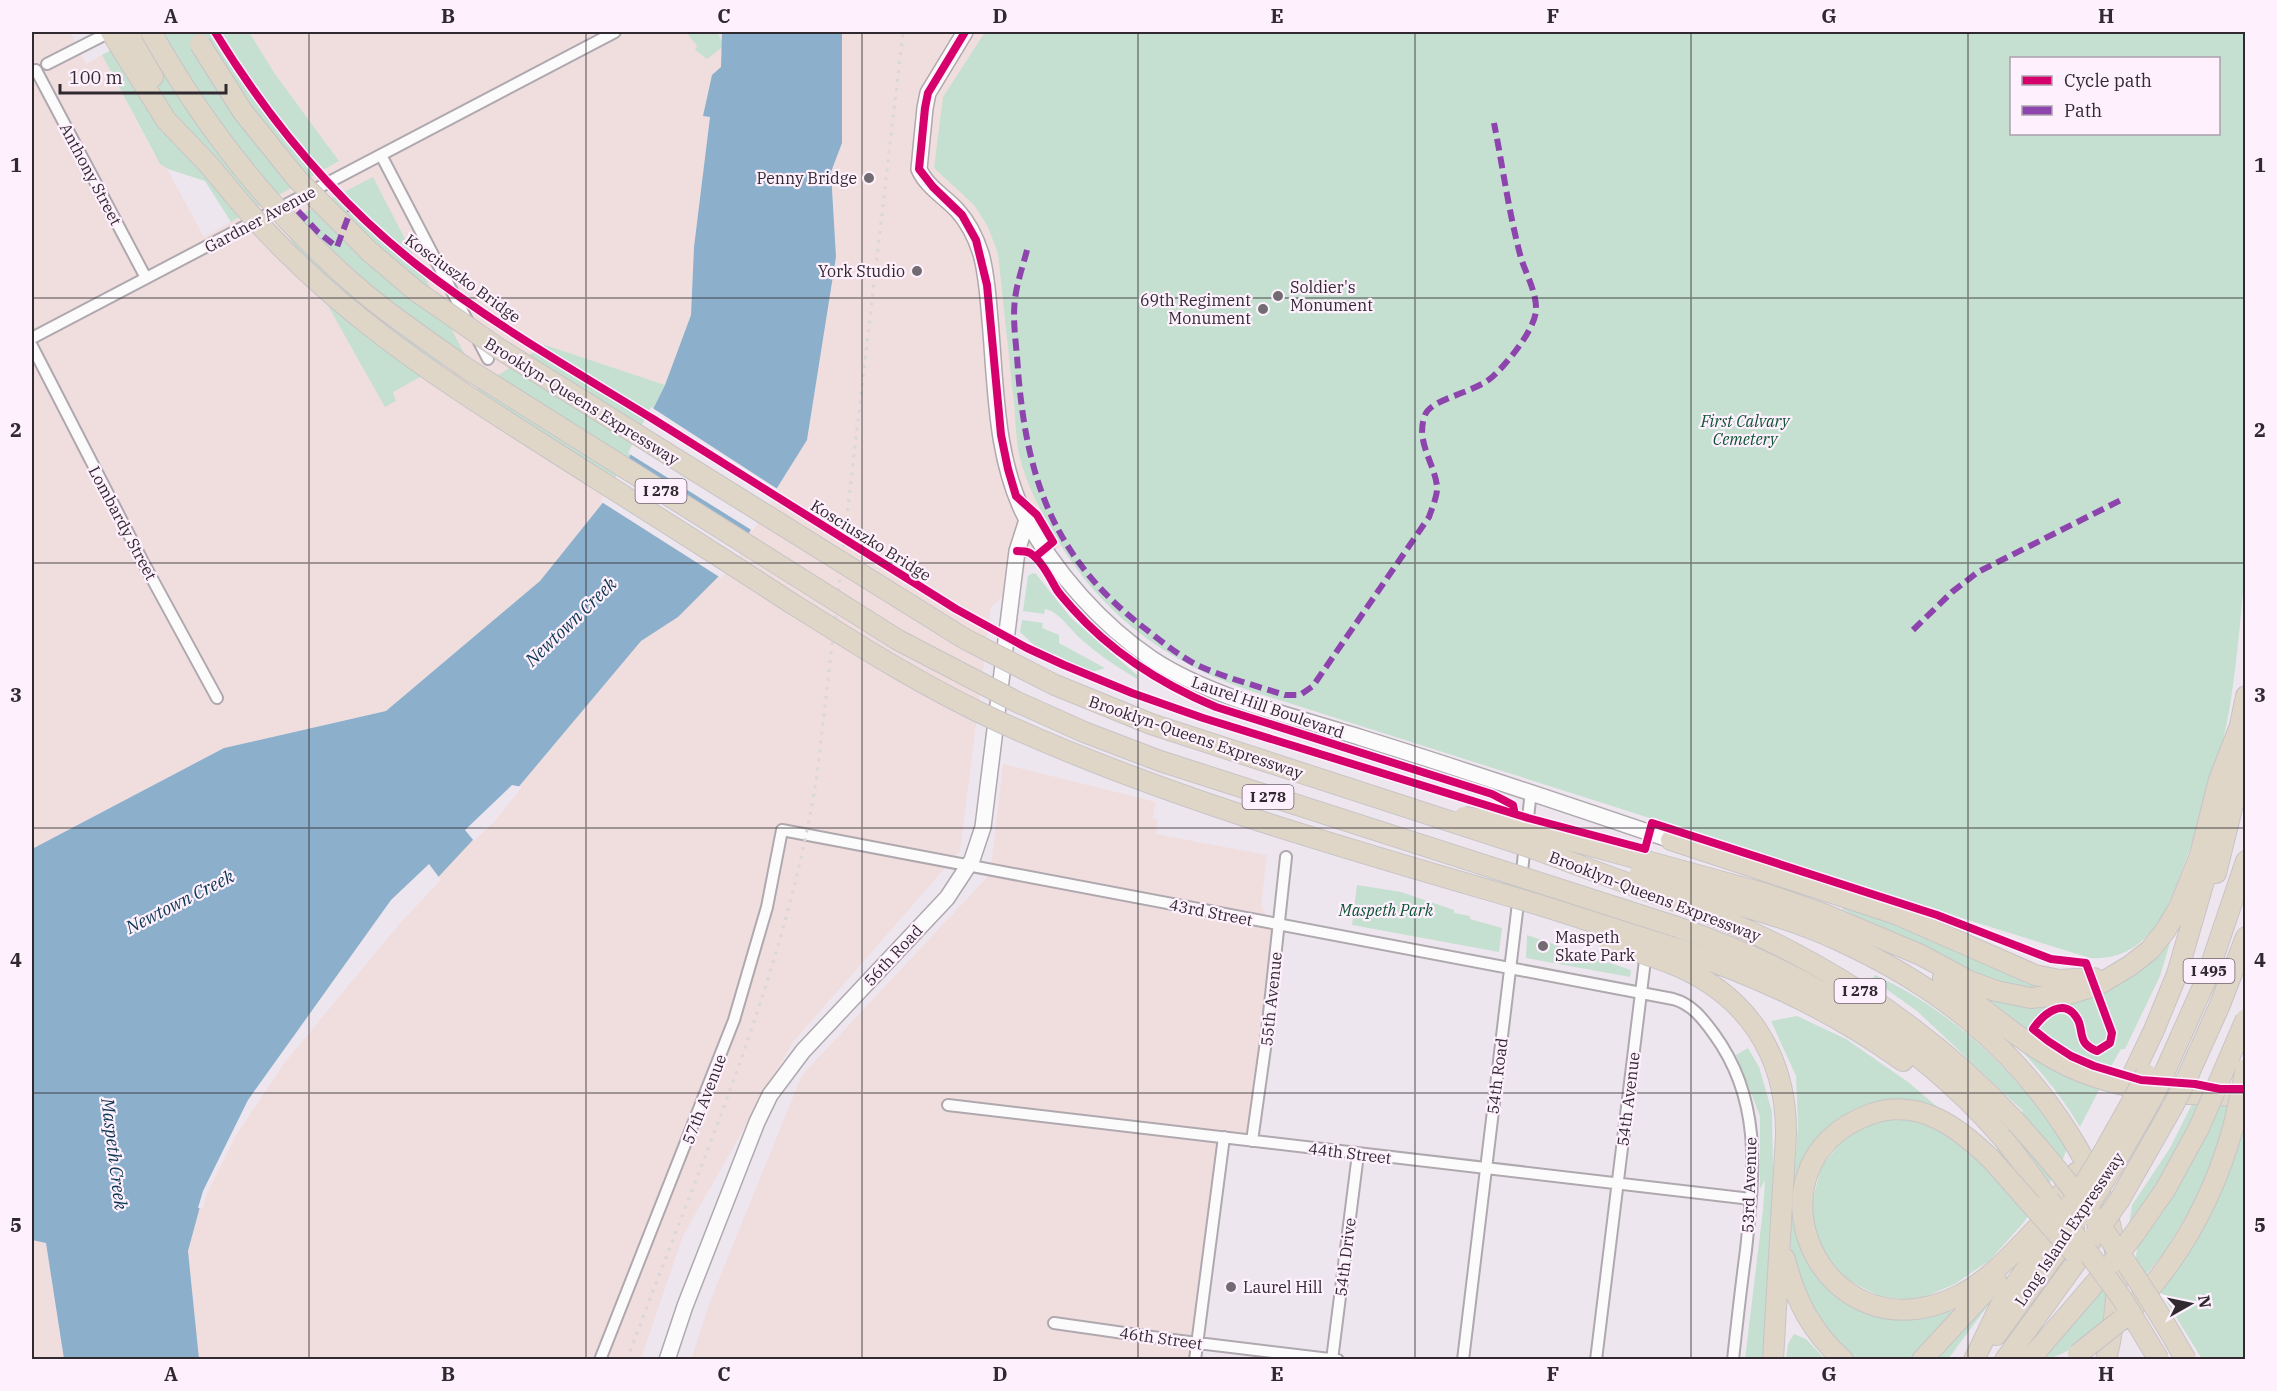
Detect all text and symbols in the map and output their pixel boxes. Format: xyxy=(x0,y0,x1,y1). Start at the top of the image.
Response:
text: A xyxy=(164,2,178,29)
text: B xyxy=(441,2,455,29)
text: C xyxy=(717,2,731,29)
text: D xyxy=(992,2,1008,29)
text: E xyxy=(1270,2,1284,29)
text: F xyxy=(1547,2,1559,29)
text: G xyxy=(1821,2,1837,29)
text: H xyxy=(2098,2,2114,29)
scale bar xyxy=(60,57,226,95)
legend xyxy=(2010,57,2220,135)
text: 100 m xyxy=(69,66,123,89)
text: Cycle path xyxy=(2064,69,2152,92)
text: Path xyxy=(2064,99,2102,122)
street label: Anthony Street xyxy=(56,119,127,229)
text: 1 xyxy=(10,151,22,178)
text: 1 xyxy=(2254,151,2266,178)
place label: Penny Bridge xyxy=(756,168,857,188)
marker: Penny Bridge xyxy=(862,171,876,185)
street label: Gardner Avenue xyxy=(201,181,319,257)
street label: Kosciuszko Bridge xyxy=(401,229,525,327)
place label: York Studio xyxy=(818,261,905,281)
marker: York Studio xyxy=(910,264,924,278)
place label: Soldier's Monument xyxy=(1290,277,1373,315)
marker: Soldier's Monument xyxy=(1271,289,1285,303)
place label: 69th Regiment Monument xyxy=(1140,290,1251,328)
marker: 69th Regiment Monument xyxy=(1256,302,1270,316)
street label: Brooklyn-Queens Expressway xyxy=(481,333,683,469)
park label: First Calvary Cemetery xyxy=(1700,411,1791,449)
text: 2 xyxy=(10,416,22,443)
text: 2 xyxy=(2254,416,2266,443)
street label: Lombardy Street xyxy=(85,463,162,584)
road number: I 278 xyxy=(636,479,686,503)
street label: Kosciuszko Bridge xyxy=(807,495,935,585)
water label: Newtown Creek xyxy=(519,572,622,672)
street label: Laurel Hill Boulevard xyxy=(1189,671,1347,743)
text: 3 xyxy=(10,681,22,708)
text: 3 xyxy=(2254,681,2266,708)
street label: Brooklyn-Queens Expressway xyxy=(1086,691,1306,783)
road number: I 278 xyxy=(1242,785,1294,809)
street label: Brooklyn-Queens Expressway xyxy=(1546,846,1764,946)
water label: Newtown Creek xyxy=(121,864,238,939)
street label: 43rd Street xyxy=(1168,894,1255,930)
park label: Maspeth Park xyxy=(1338,900,1434,920)
street label: 56th Road xyxy=(860,920,927,990)
place label: Maspeth Skate Park xyxy=(1555,927,1636,965)
marker: Maspeth Skate Park xyxy=(1536,939,1550,953)
text: 4 xyxy=(10,946,22,973)
text: 4 xyxy=(2254,946,2266,973)
street label: 55th Avenue xyxy=(1256,951,1286,1047)
road number: I 495 xyxy=(2184,959,2234,983)
road number: I 278 xyxy=(1834,979,1886,1003)
street label: 54th Road xyxy=(1482,1036,1512,1115)
street label: 57th Avenue xyxy=(678,1051,730,1147)
street label: 54th Avenue xyxy=(1612,1051,1644,1147)
water label: Maspeth Creek xyxy=(96,1096,133,1212)
street label: 53rd Avenue xyxy=(1737,1137,1761,1233)
street label: 44th Street xyxy=(1307,1138,1393,1168)
street label: Long Island Expressway xyxy=(2010,1148,2128,1310)
text: 5 xyxy=(10,1211,22,1238)
text: 5 xyxy=(2254,1211,2266,1238)
street label: 54th Drive xyxy=(1330,1217,1360,1297)
north arrow xyxy=(2160,1274,2220,1334)
place label: Laurel Hill xyxy=(1243,1277,1323,1297)
marker: Laurel Hill xyxy=(1224,1280,1238,1294)
text: N xyxy=(2194,1294,2216,1309)
street label: 46th Street xyxy=(1118,1322,1204,1354)
text: A xyxy=(164,1360,178,1387)
text: B xyxy=(441,1360,455,1387)
text: C xyxy=(717,1360,731,1387)
text: D xyxy=(992,1360,1008,1387)
text: E xyxy=(1270,1360,1284,1387)
text: F xyxy=(1547,1360,1559,1387)
text: G xyxy=(1821,1360,1837,1387)
text: H xyxy=(2098,1360,2114,1387)

